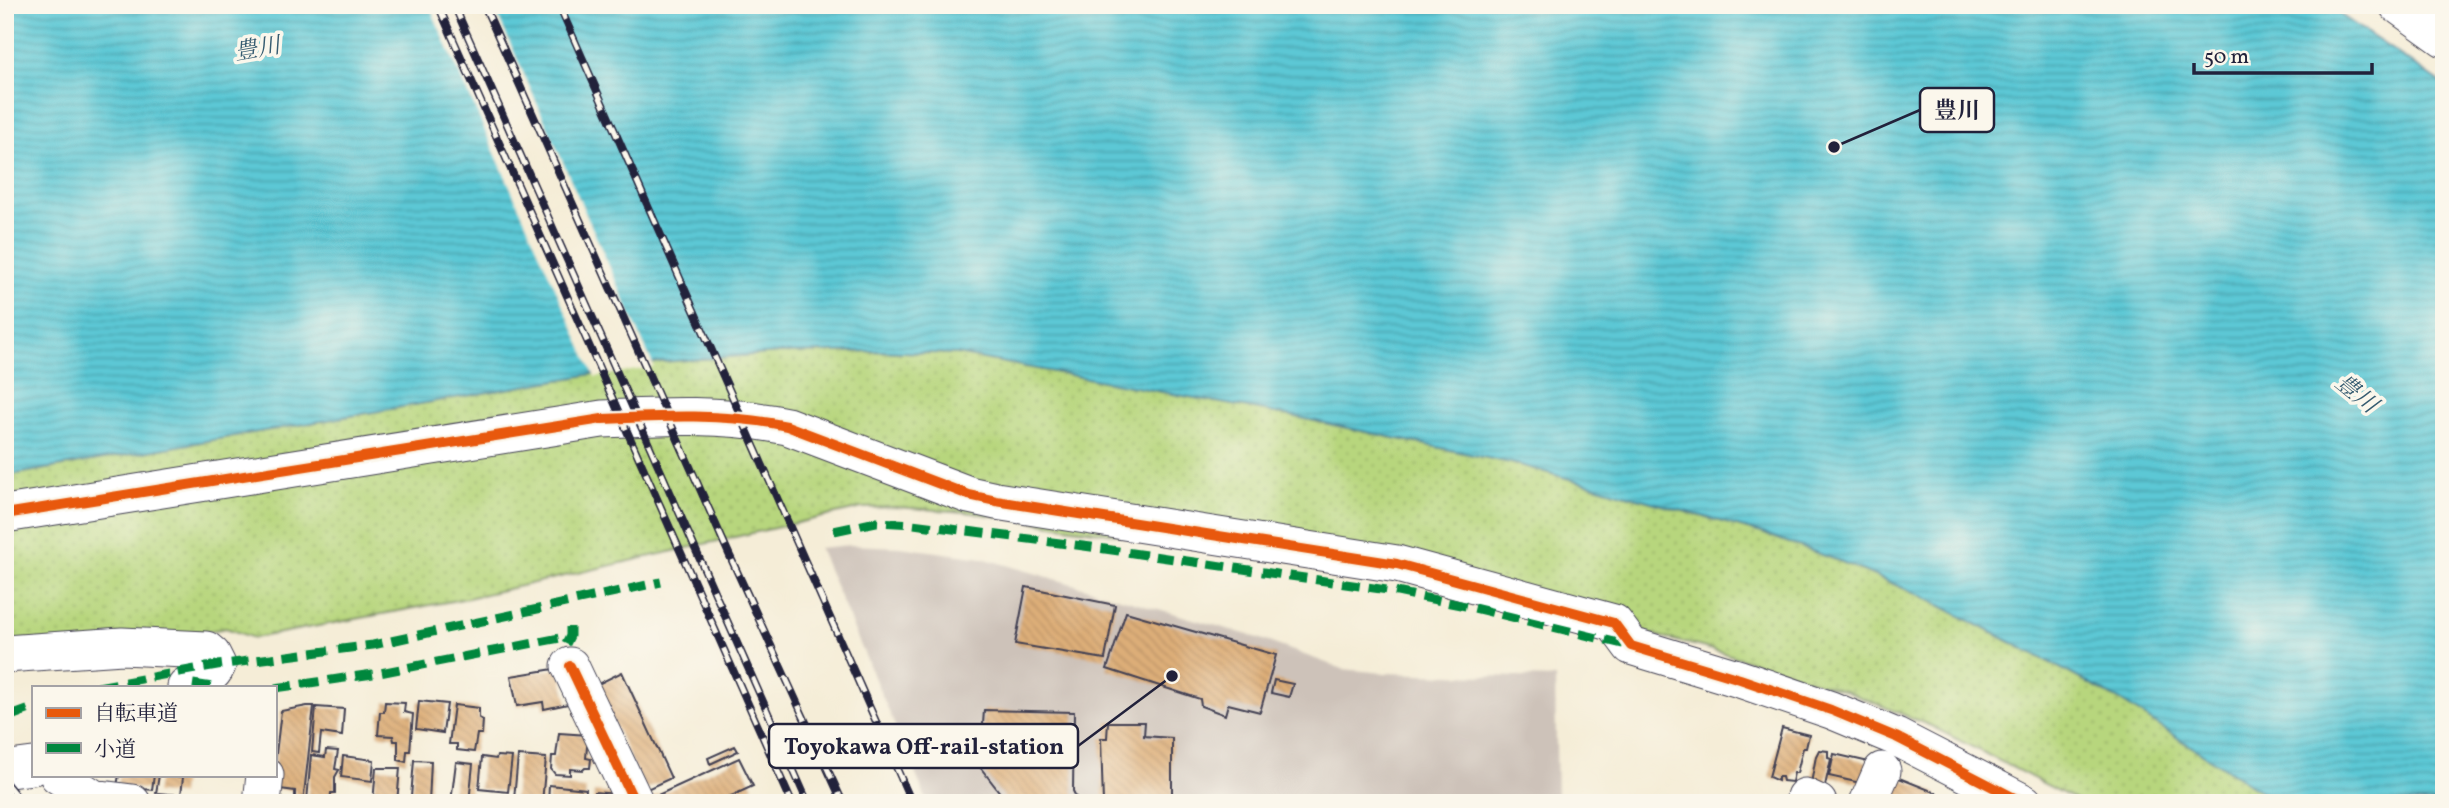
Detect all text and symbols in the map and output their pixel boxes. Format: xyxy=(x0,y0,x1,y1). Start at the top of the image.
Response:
water label: 豊川 xyxy=(232,30,286,70)
scale bar xyxy=(2194,32,2372,76)
text: 50 m xyxy=(2204,43,2249,72)
callout: 豊川 xyxy=(1920,88,1994,132)
text: 豊川 xyxy=(1934,96,1980,128)
water label: 豊川 xyxy=(2328,368,2386,423)
legend xyxy=(32,686,276,776)
text: 自転車道 xyxy=(94,700,178,729)
callout: Toyokawa Off-rail-station xyxy=(769,724,1078,768)
text: Toyokawa Off-rail-station xyxy=(784,732,1064,764)
text: 小道 xyxy=(94,736,136,765)

